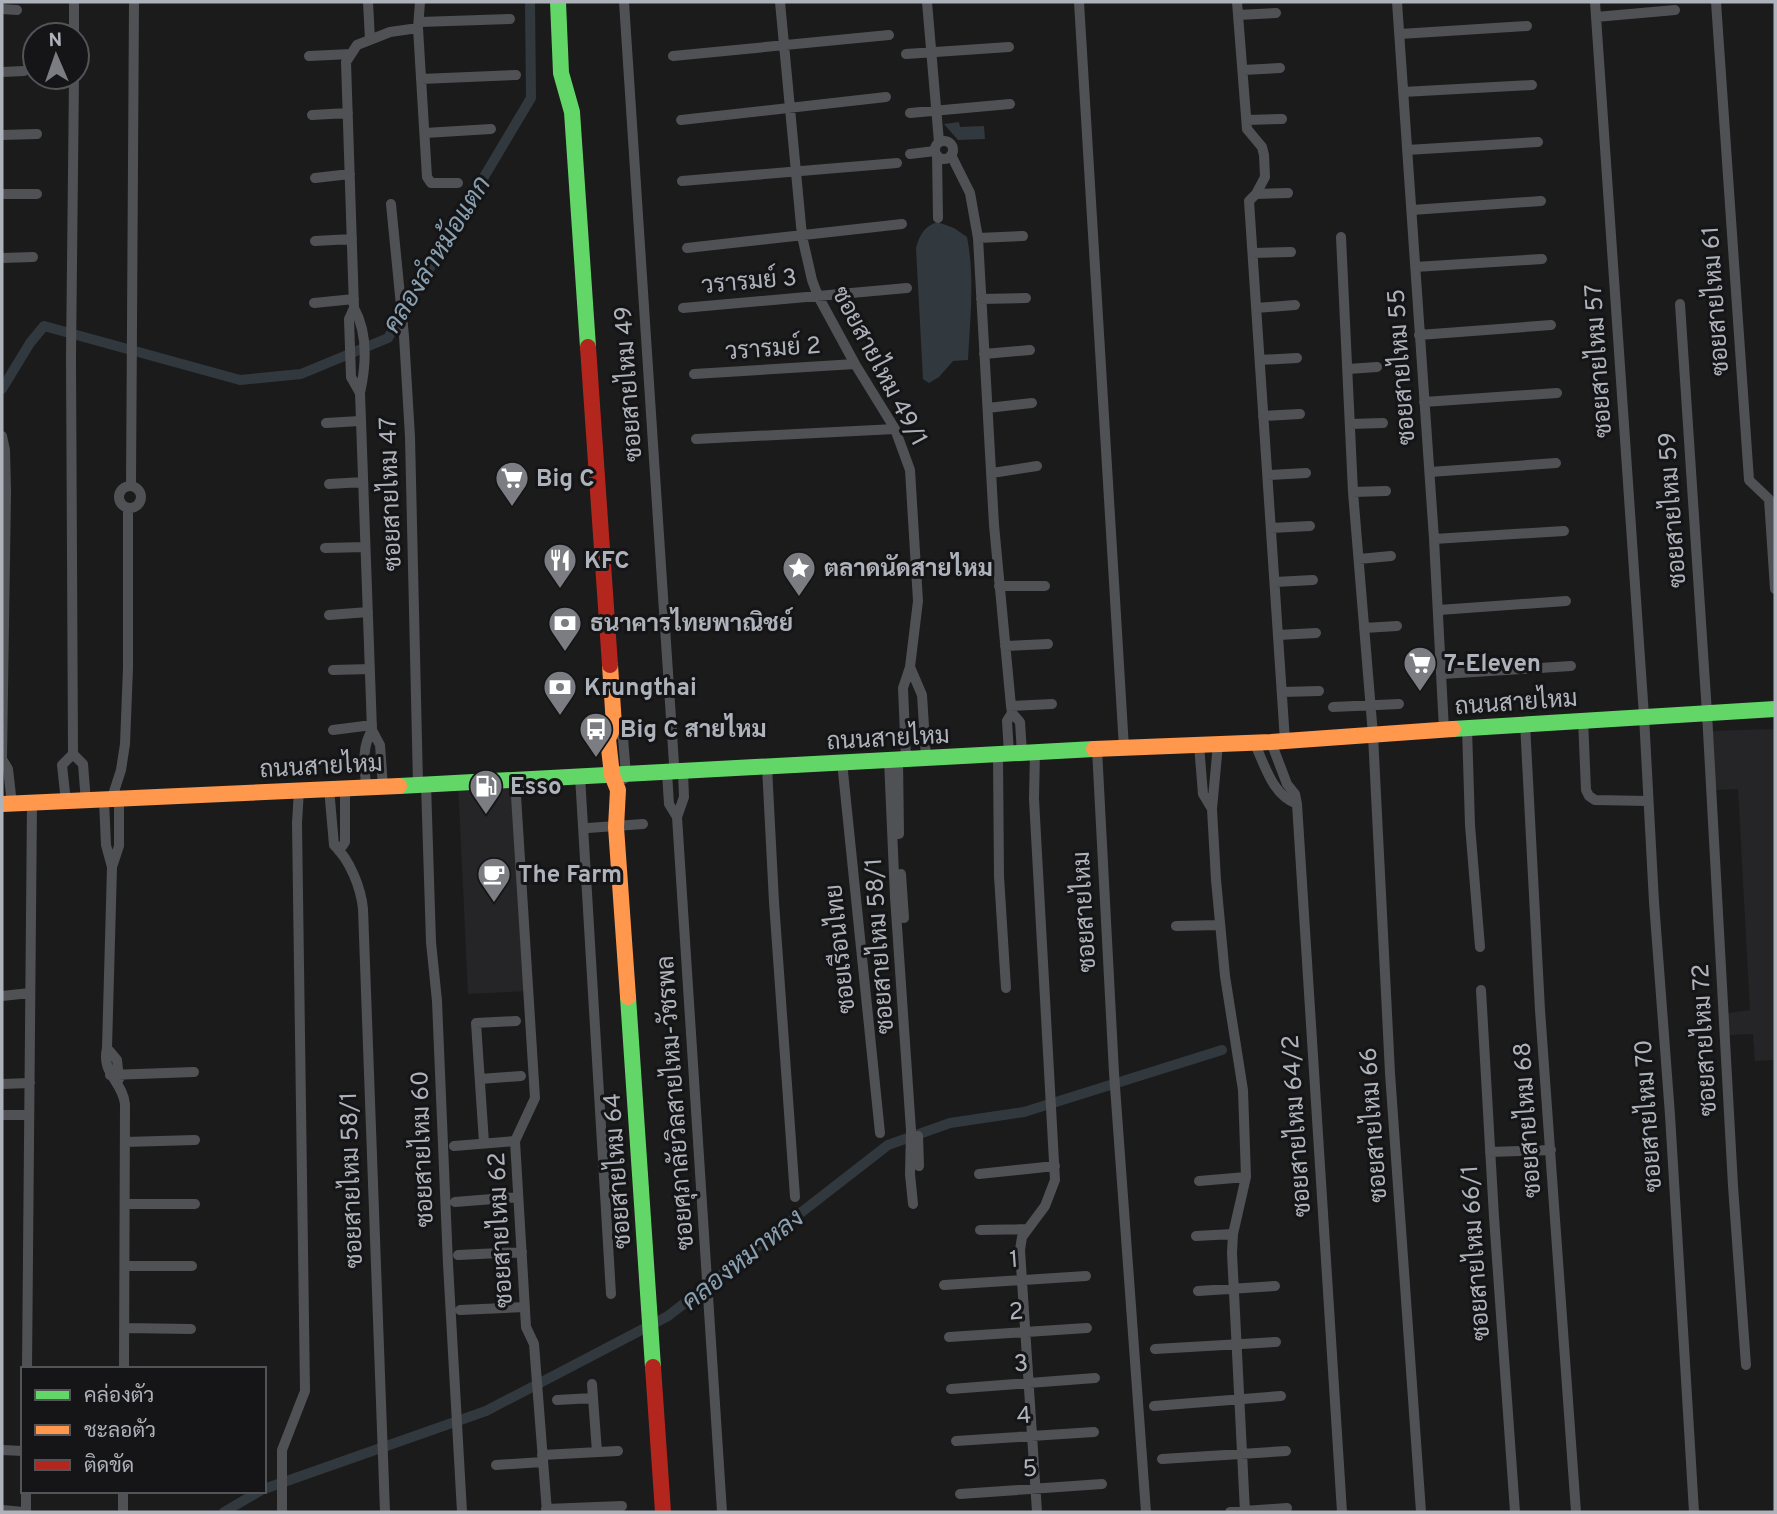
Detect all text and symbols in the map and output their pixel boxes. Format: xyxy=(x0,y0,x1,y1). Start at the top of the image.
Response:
north arrow xyxy=(21,21,91,91)
text: N xyxy=(48,29,63,53)
water label: คลองลำหม้อแตก xyxy=(375,170,500,340)
street label: ซอยสายไหม 61 xyxy=(1694,225,1737,377)
street label: วรารมย์ 3 xyxy=(700,261,798,302)
street label: ซอยสายไหม 49/1 xyxy=(824,281,936,452)
street label: ซอยสายไหม 57 xyxy=(1577,283,1620,439)
street label: ซอยสายไหม 55 xyxy=(1380,288,1423,446)
street label: ซอยสายไหม 49 xyxy=(607,305,650,463)
street label: วรารมย์ 2 xyxy=(724,329,822,368)
street label: ซอยสายไหม 47 xyxy=(371,416,410,572)
street label: ซอยสายไหม 59 xyxy=(1651,431,1694,589)
supermarket icon: Big C xyxy=(493,459,531,508)
place label: Big C xyxy=(536,465,595,495)
restaurant icon: KFC xyxy=(541,541,579,590)
place label: KFC xyxy=(584,547,630,577)
place icon: ตลาดนัดสายไหม xyxy=(780,549,818,598)
place label: ตลาดนัดสายไหม xyxy=(824,552,993,585)
bank icon: ธนาคารไทยพาณิชย์ xyxy=(546,604,584,653)
place label: ธนาคารไทยพาณิชย์ xyxy=(590,607,794,640)
supermarket icon: 7-Eleven xyxy=(1401,644,1439,693)
place label: 7-Eleven xyxy=(1444,650,1541,680)
bank icon: Krungthai xyxy=(541,668,579,717)
place label: Krungthai xyxy=(584,674,697,704)
street label: ถนนสายไหม xyxy=(1453,682,1579,723)
bus stop icon: Big C สายไหม xyxy=(577,710,615,759)
place label: Big C สายไหม xyxy=(620,713,767,746)
street label: ถนนสายไหม xyxy=(826,719,950,758)
street label: ถนนสายไหม xyxy=(259,747,383,786)
fuel station icon: Esso xyxy=(467,767,505,816)
place label: Esso xyxy=(510,773,562,803)
street label: ซอยสายไหม xyxy=(1065,851,1104,973)
cafe icon: The Farm xyxy=(475,855,513,904)
street label: ซอยสายไหม 58/1 xyxy=(857,857,902,1035)
place label: The Farm xyxy=(518,861,622,891)
street label: ซอยเรือนไทย xyxy=(817,883,864,1015)
street label: ซอยศุภาลัยวิลสายไหม-วัชรพล xyxy=(649,955,702,1251)
street label: ซอยสายไหม 72 xyxy=(1684,963,1725,1117)
street label: ซอยสายไหม 64/2 xyxy=(1274,1034,1319,1218)
street label: ซอยสายไหม 70 xyxy=(1627,1038,1670,1194)
street label: ซอยสายไหม 68 xyxy=(1506,1041,1549,1199)
street label: ซอยสายไหม 66 xyxy=(1352,1046,1395,1204)
street label: ซอยสายไหม 60 xyxy=(403,1070,442,1228)
street label: ซอยสายไหม 58/1 xyxy=(332,1091,371,1269)
street label: ซอยสายไหม 64 xyxy=(596,1092,639,1250)
street label: ซอยสายไหม 62 xyxy=(480,1151,521,1309)
street label: ซอยสายไหม 66/1 xyxy=(1453,1164,1498,1342)
water label: คลองหมาหลง xyxy=(676,1203,811,1319)
street label: 1 xyxy=(1009,1246,1020,1276)
street label: 2 xyxy=(1008,1298,1025,1328)
street label: 3 xyxy=(1013,1350,1029,1380)
legend xyxy=(21,1367,266,1493)
text: คล่องตัว xyxy=(84,1383,154,1410)
street label: 4 xyxy=(1016,1402,1033,1432)
text: ชะลอตัว xyxy=(84,1418,156,1445)
text: ติดขัด xyxy=(84,1453,134,1480)
street label: 5 xyxy=(1022,1455,1039,1485)

